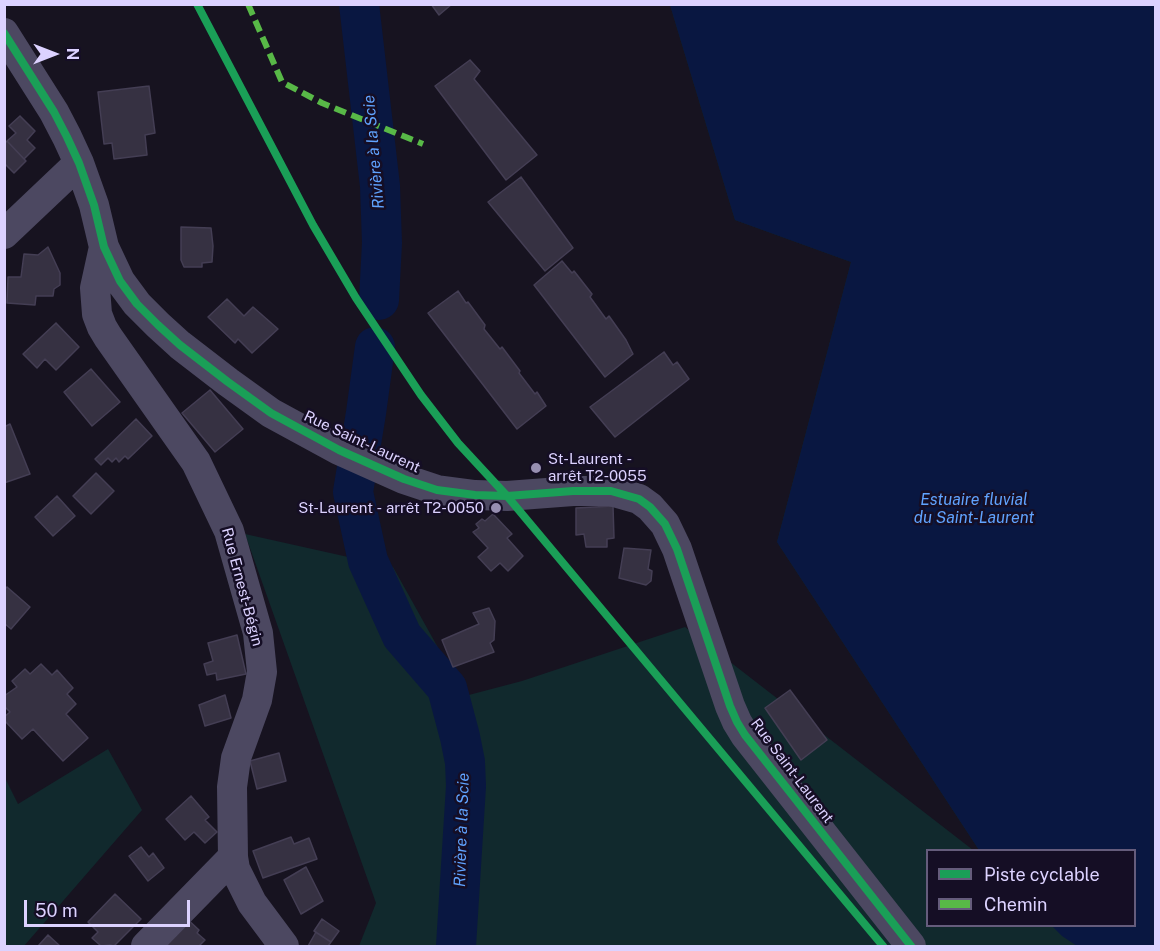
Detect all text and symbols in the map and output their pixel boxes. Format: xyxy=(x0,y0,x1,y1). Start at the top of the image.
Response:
north arrow xyxy=(24,24,84,84)
text: N xyxy=(63,48,82,60)
water label: Rivière à la Scie xyxy=(359,94,389,210)
street label: Rue Saint-Laurent xyxy=(301,407,423,477)
place label: St-Laurent - arrêt T2-0055 xyxy=(548,450,647,485)
marker: St-Laurent - arrêt T2-0055 xyxy=(529,461,543,475)
water label: Estuaire fluvial du Saint-Laurent xyxy=(914,490,1034,528)
place label: St-Laurent - arrêt T2-0050 xyxy=(298,499,484,517)
marker: St-Laurent - arrêt T2-0050 xyxy=(489,501,503,515)
street label: Rue Ernest-Bégin xyxy=(218,526,266,648)
street label: Rue Saint-Laurent xyxy=(747,715,837,827)
water label: Rivière à la Scie xyxy=(450,773,474,887)
legend xyxy=(926,849,1136,927)
text: Piste cyclable xyxy=(984,864,1100,885)
scale bar xyxy=(27,888,194,926)
text: Chemin xyxy=(984,894,1048,915)
text: 50 m xyxy=(35,900,78,921)

